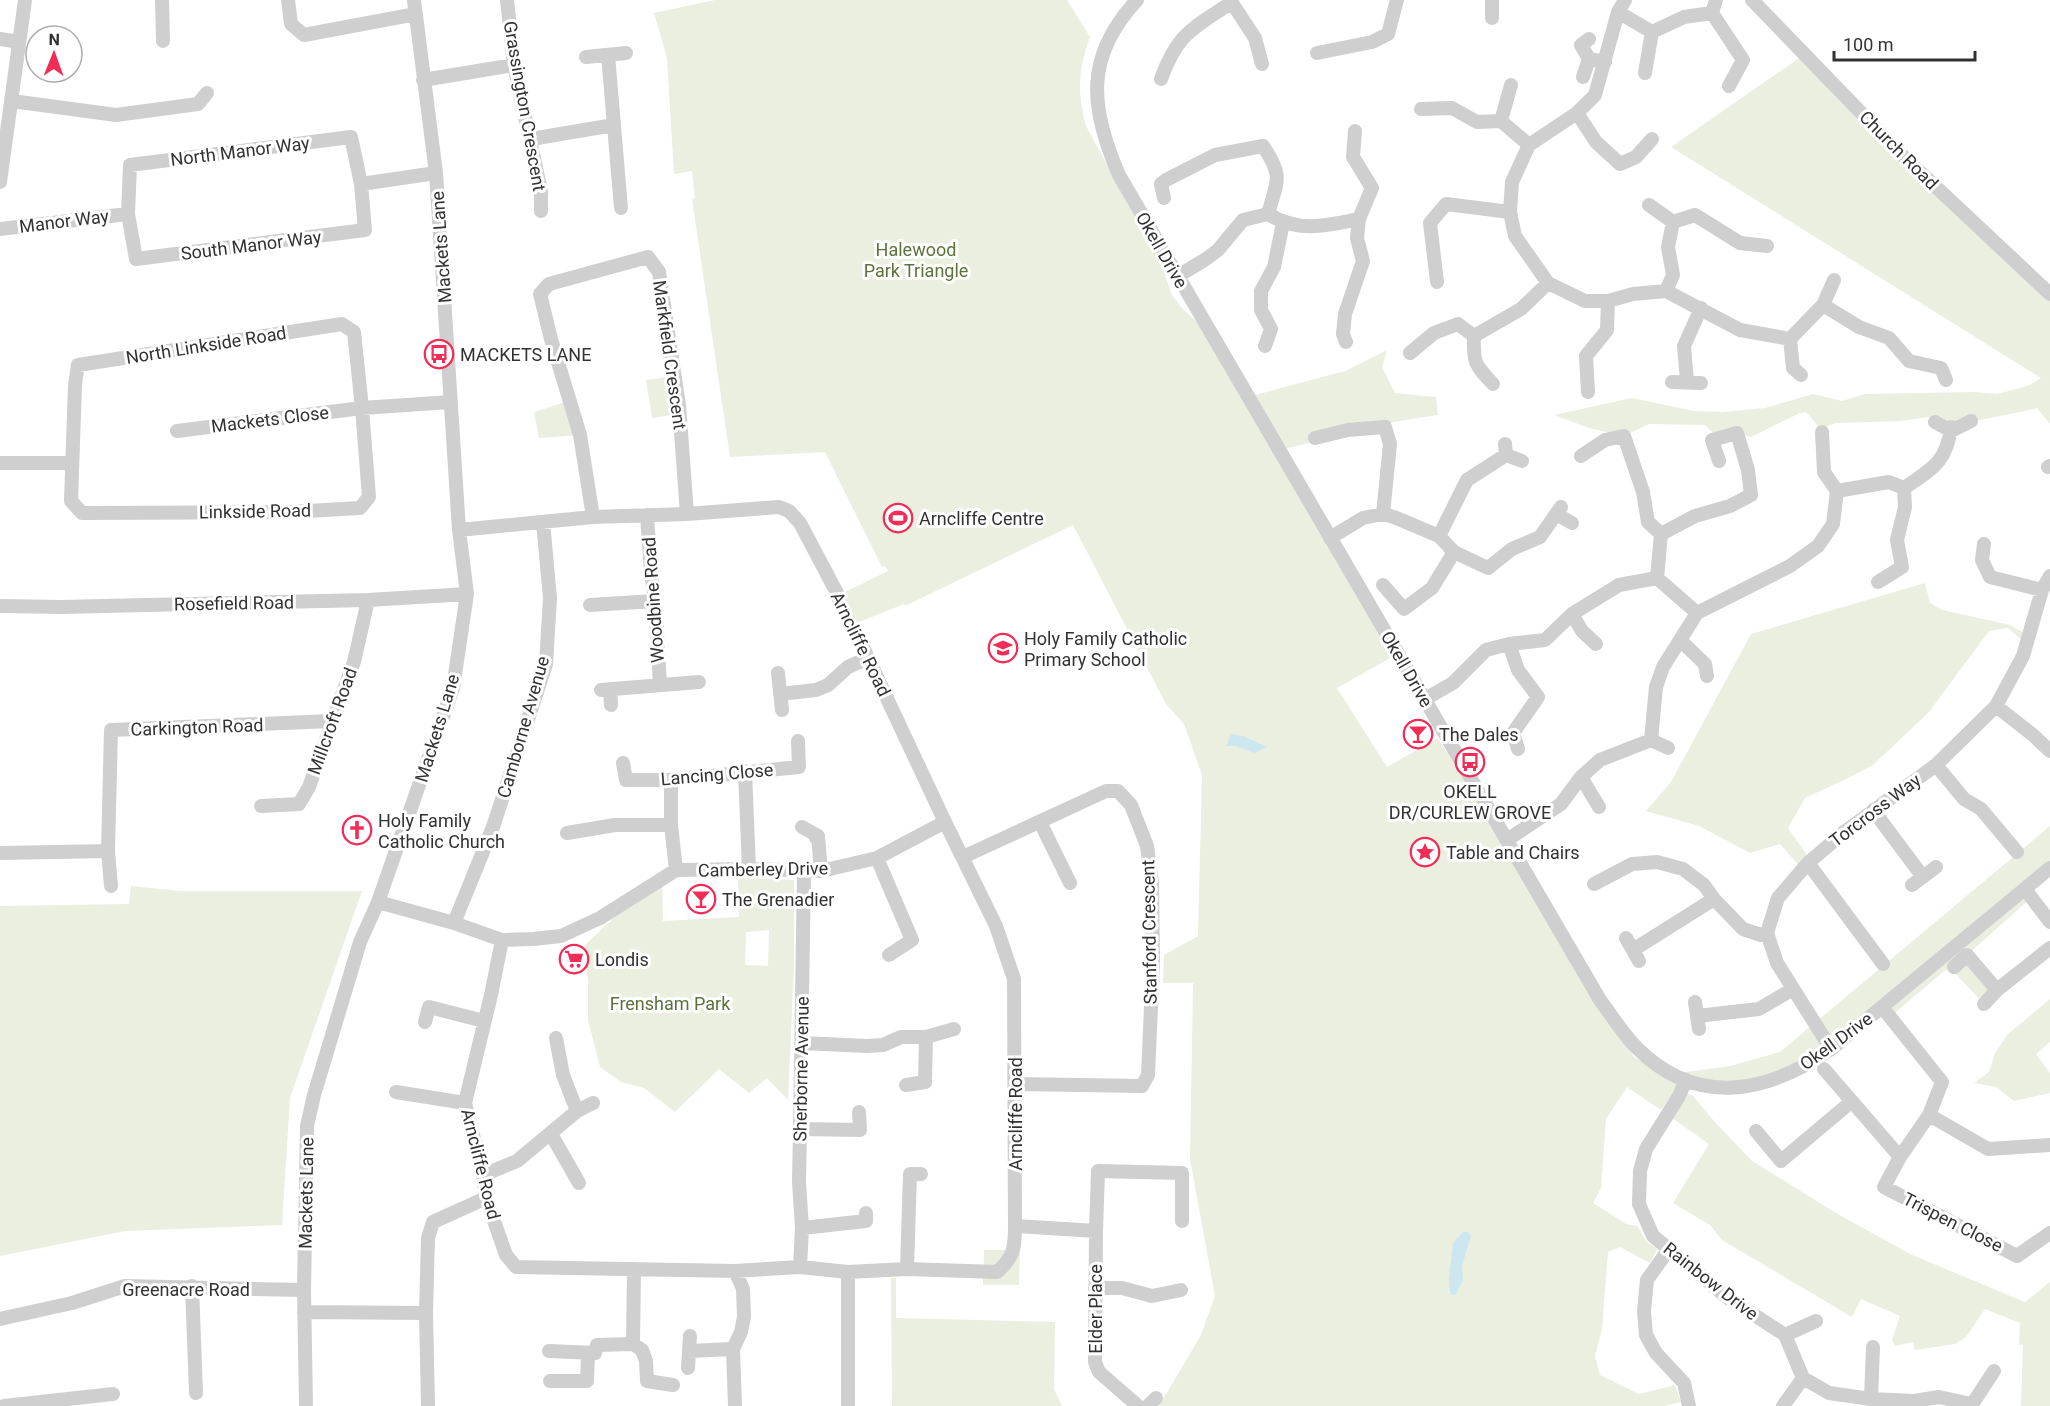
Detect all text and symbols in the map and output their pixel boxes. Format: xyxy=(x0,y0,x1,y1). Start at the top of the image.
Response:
street label: Grassington Crescent xyxy=(500,19,550,193)
north arrow xyxy=(24,24,84,84)
scale bar xyxy=(1834,24,1975,62)
text: N xyxy=(48,30,60,49)
text: 100 m xyxy=(1843,34,1894,55)
street label: Church Road xyxy=(1855,106,1943,194)
street label: North Manor Way xyxy=(169,132,311,170)
street label: Mackets Lane xyxy=(427,190,455,304)
street label: Manor Way xyxy=(18,205,110,237)
street label: Okell Drive xyxy=(1132,208,1192,292)
street label: South Manor Way xyxy=(180,226,323,264)
park label: Halewood Park Triangle xyxy=(864,239,968,281)
street label: Markfield Crescent xyxy=(649,279,691,431)
street label: North Linkside Road xyxy=(124,322,288,368)
bus stop icon: MACKETS LANE xyxy=(423,338,455,370)
place label: MACKETS LANE xyxy=(460,344,591,365)
street label: Mackets Close xyxy=(210,401,330,437)
street label: Linkside Road xyxy=(199,500,311,522)
sports icon: Arncliffe Centre xyxy=(882,502,914,534)
place label: Arncliffe Centre xyxy=(919,508,1044,529)
street label: Woodbine Road xyxy=(638,536,668,664)
street label: Arncliffe Road xyxy=(827,588,895,700)
street label: Rosefield Road xyxy=(174,591,294,615)
street label: Okell Drive xyxy=(1377,627,1437,711)
place label: Holy Family Catholic Primary School xyxy=(1024,628,1187,670)
school or university icon: Holy Family Catholic Primary School xyxy=(987,632,1019,664)
street label: Camborne Avenue xyxy=(493,654,553,800)
street label: Millcroft Road xyxy=(303,665,361,777)
street label: Mackets Lane xyxy=(411,671,463,785)
street label: Carkington Road xyxy=(130,714,264,740)
bar icon: The Dales xyxy=(1402,718,1434,750)
place label: The Dales xyxy=(1439,724,1518,745)
bus stop icon: OKELL DR/CURLEW GROVE xyxy=(1454,746,1486,778)
street label: Lancing Close xyxy=(660,759,774,789)
street label: Torcross Way xyxy=(1825,769,1925,851)
place label: OKELL DR/CURLEW GROVE xyxy=(1389,781,1551,823)
place label: Holy Family Catholic Church xyxy=(378,810,505,852)
church icon: Holy Family Catholic Church xyxy=(341,814,373,846)
place icon: Table and Chairs xyxy=(1409,836,1441,868)
place label: Table and Chairs xyxy=(1446,842,1580,863)
street label: Camberley Drive xyxy=(698,857,828,881)
street label: Stanford Crescent xyxy=(1137,859,1161,1005)
bar icon: The Grenadier xyxy=(685,883,717,915)
place label: The Grenadier xyxy=(722,889,834,910)
supermarket icon: Londis xyxy=(558,943,590,975)
place label: Londis xyxy=(595,949,649,970)
park label: Frensham Park xyxy=(610,993,731,1014)
street label: Sherborne Avenue xyxy=(789,996,813,1142)
street label: Okell Drive xyxy=(1796,1008,1876,1074)
street label: Arncliffe Road xyxy=(1005,1057,1026,1171)
street label: Arncliffe Road xyxy=(457,1106,505,1222)
street label: Mackets Lane xyxy=(295,1137,317,1249)
street label: Trispen Close xyxy=(1900,1188,2006,1256)
street label: Rainbow Drive xyxy=(1660,1238,1762,1324)
street label: Elder Place xyxy=(1085,1264,1106,1354)
street label: Greenacre Road xyxy=(122,1279,250,1300)

